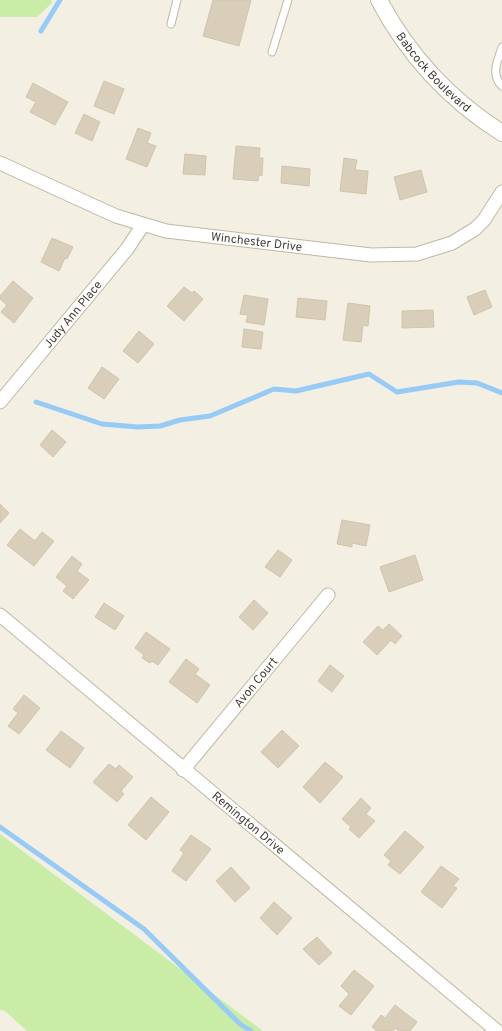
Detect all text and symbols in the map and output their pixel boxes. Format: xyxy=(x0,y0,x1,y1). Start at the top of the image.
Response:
street label: Babcock Boulevard xyxy=(392,30,474,117)
street label: Winchester Drive xyxy=(210,229,303,256)
street label: Judy Ann Place xyxy=(41,278,106,352)
street label: Avon Court xyxy=(231,654,282,711)
street label: Remington Drive xyxy=(208,789,288,859)

